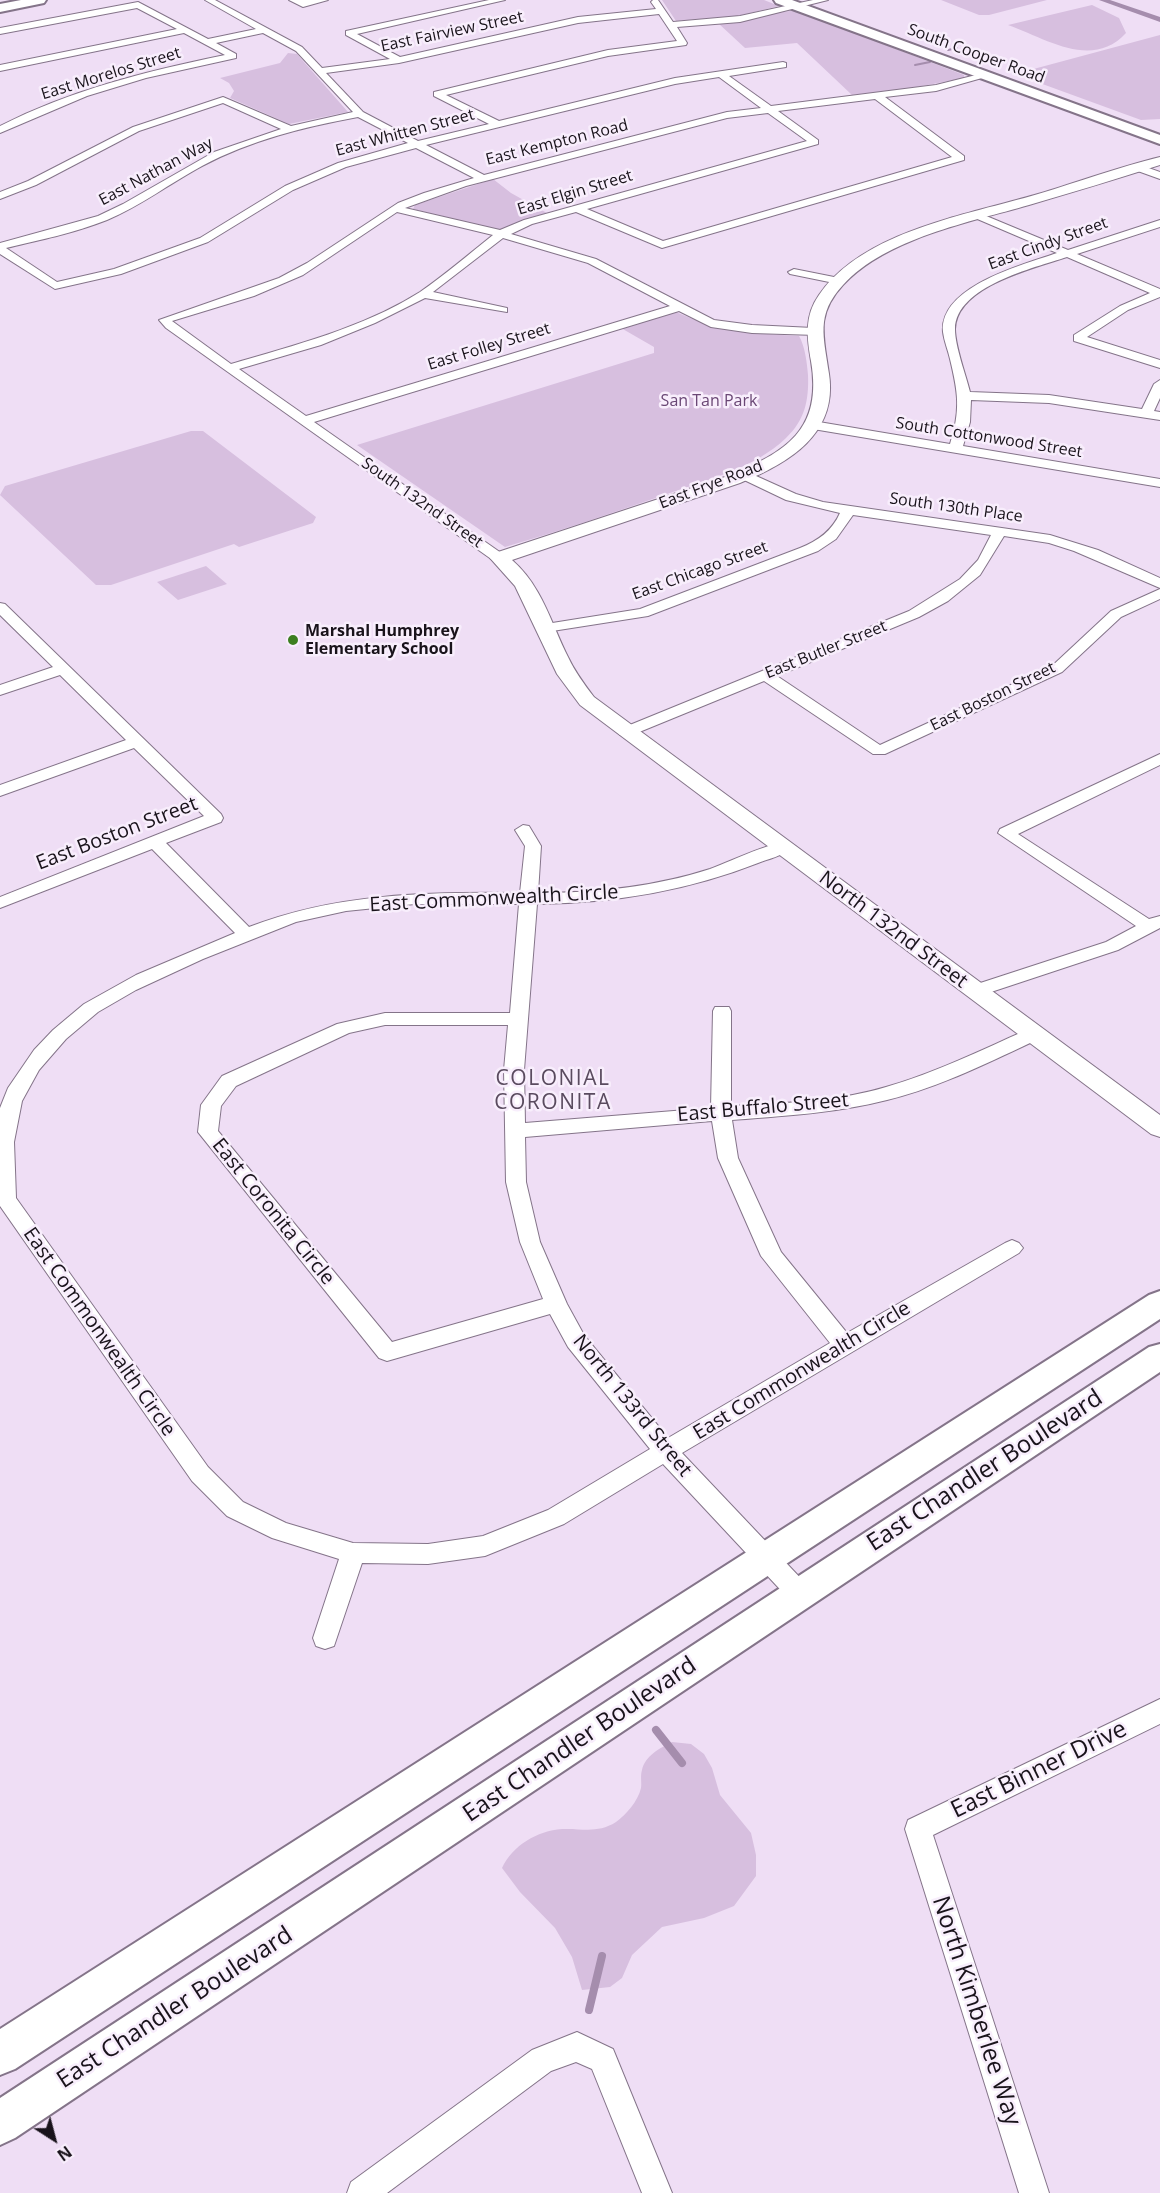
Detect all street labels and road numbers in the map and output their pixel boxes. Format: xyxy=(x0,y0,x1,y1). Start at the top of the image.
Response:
street label: East Fairview Street xyxy=(379,8,525,56)
street label: South Cooper Road xyxy=(905,20,1047,88)
street label: East Morelos Street xyxy=(39,44,183,104)
street label: East Whitten Street xyxy=(333,105,477,161)
street label: East Kempton Road xyxy=(484,116,630,170)
street label: East Nathan Way xyxy=(96,134,216,210)
street label: East Elgin Street xyxy=(515,166,635,220)
street label: East Cindy Street xyxy=(986,213,1110,275)
street label: East Folley Street xyxy=(425,319,553,375)
street label: South Cottonwood Street xyxy=(894,414,1084,462)
street label: South 132nd Street xyxy=(358,454,486,552)
street label: East Frye Road xyxy=(656,456,766,514)
street label: South 130th Place xyxy=(888,489,1024,527)
street label: East Chicago Street xyxy=(630,538,770,604)
street label: East Butler Street xyxy=(762,617,890,683)
street label: East Boston Street xyxy=(927,658,1059,736)
street label: East Boston Street xyxy=(33,792,201,876)
street label: North 132nd Street xyxy=(814,866,972,994)
street label: East Commonwealth Circle xyxy=(369,880,619,918)
street label: East Buffalo Street xyxy=(676,1089,850,1127)
street label: East Coronita Circle xyxy=(207,1134,339,1290)
street label: East Commonwealth Circle xyxy=(18,1223,180,1441)
street label: East Commonwealth Circle xyxy=(689,1297,915,1445)
street label: North 133rd Street xyxy=(567,1330,697,1482)
street label: East Chandler Boulevard xyxy=(862,1384,1108,1558)
street label: East Chandler Boulevard xyxy=(458,1651,702,1829)
street label: East Binner Drive xyxy=(946,1715,1132,1825)
street label: North Kimberlee Way xyxy=(925,1893,1027,2129)
street label: East Chandler Boulevard xyxy=(52,1921,298,2095)

